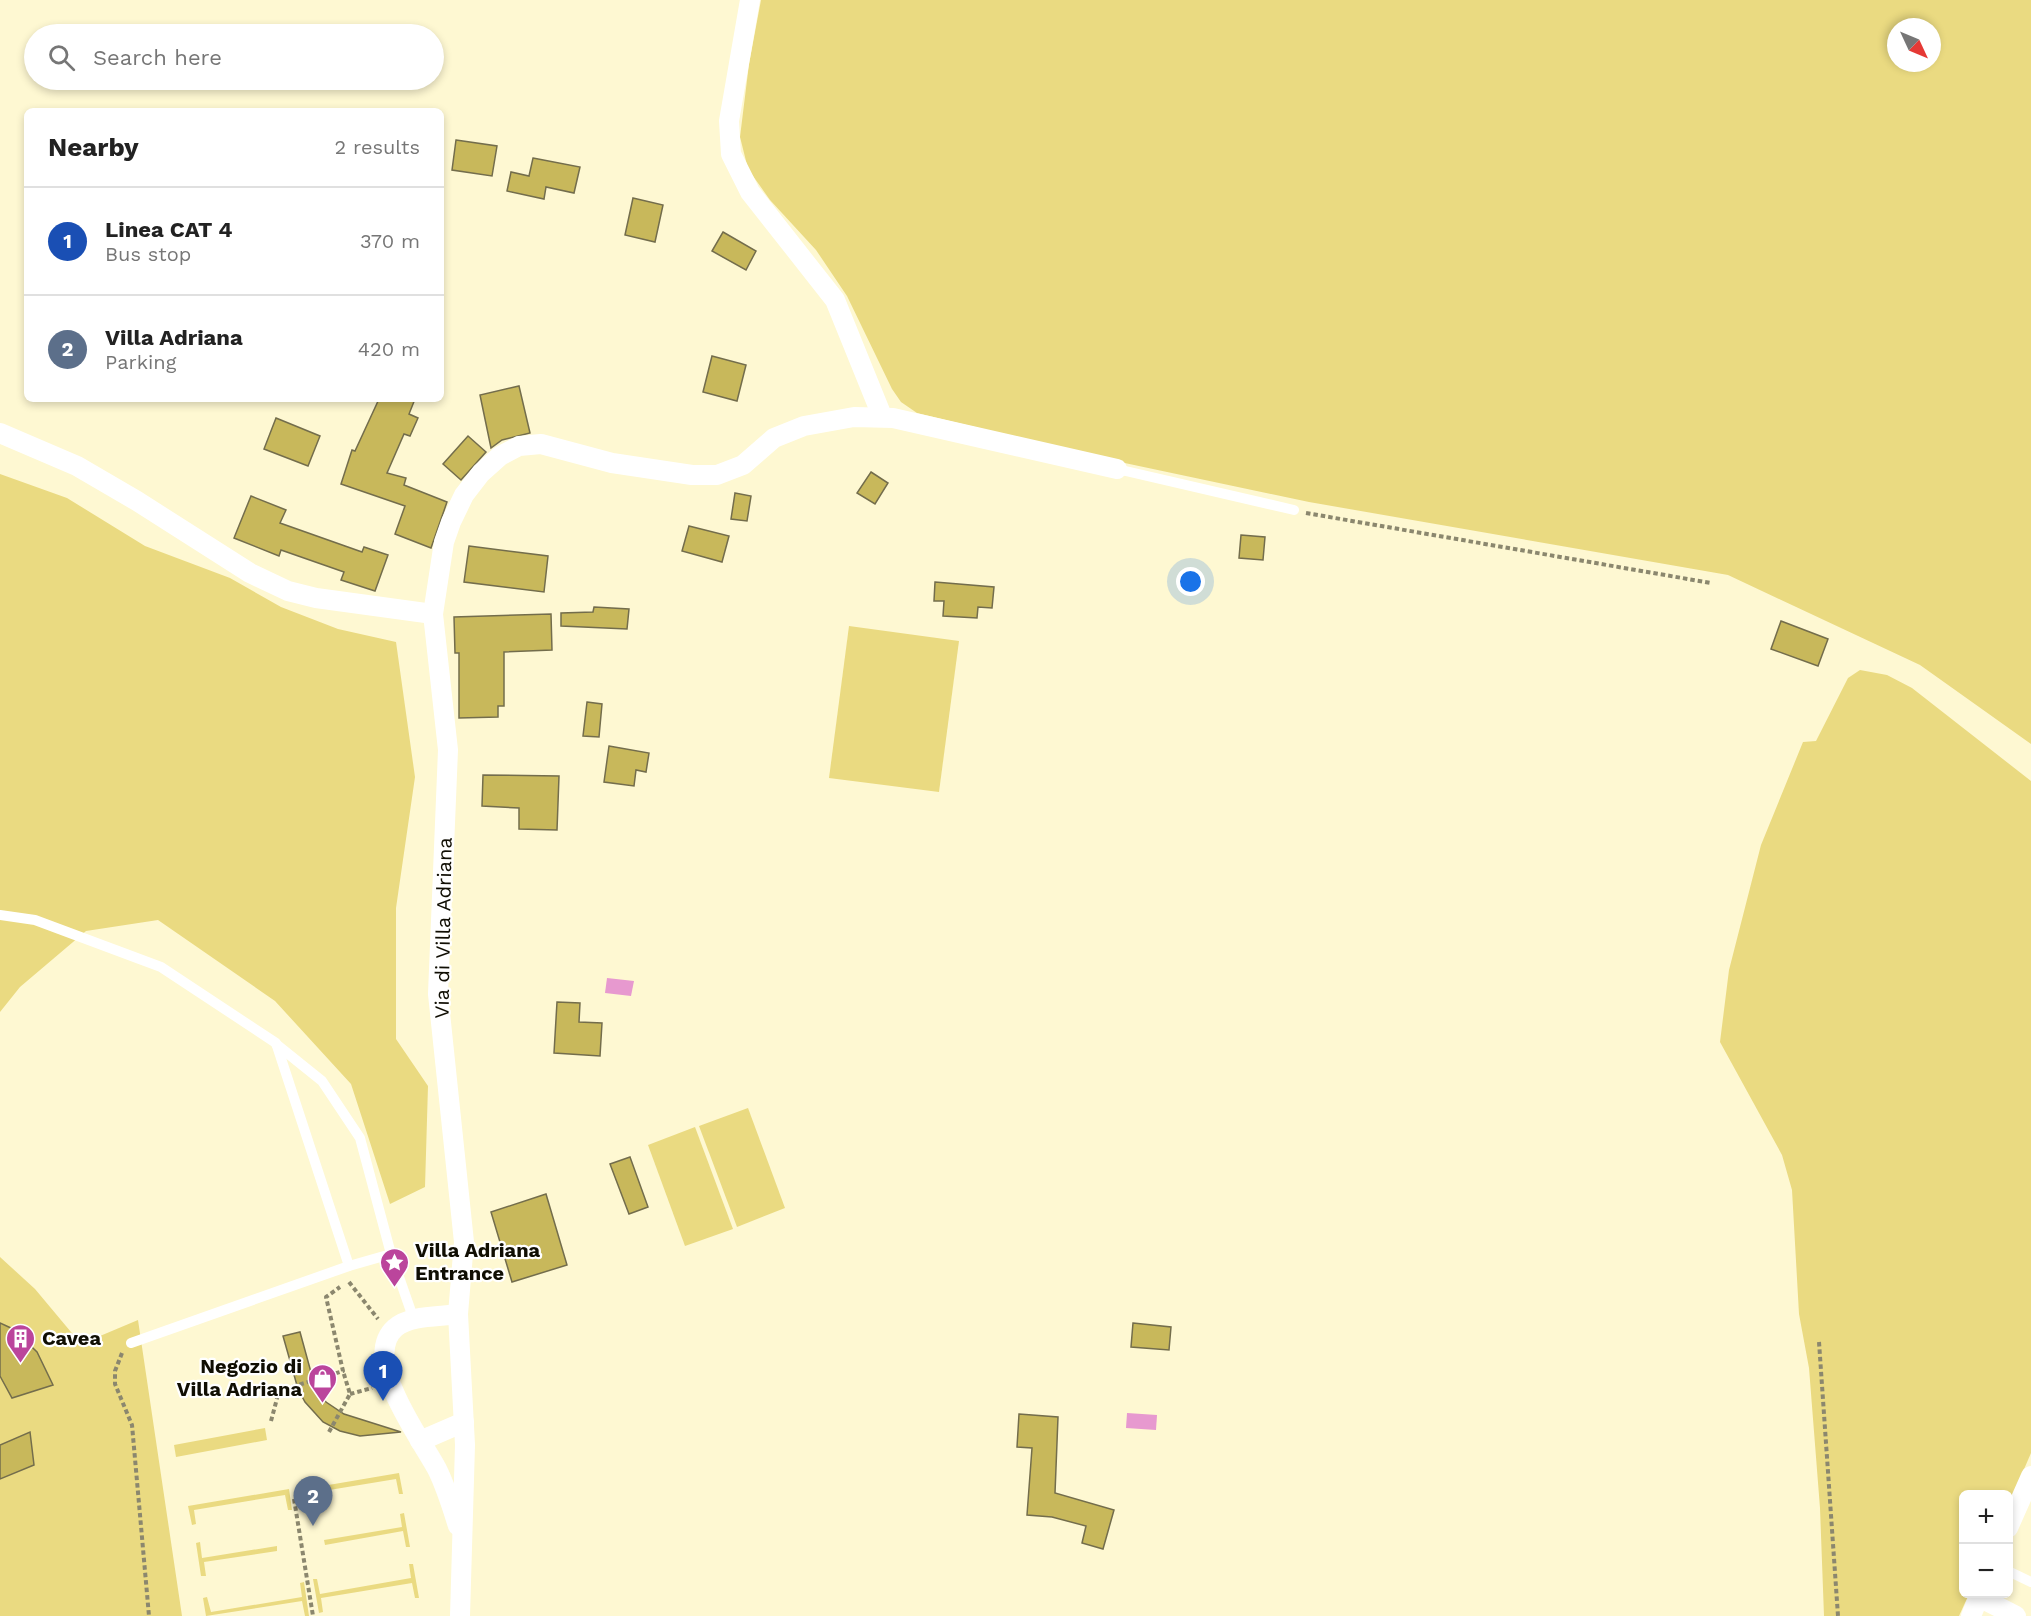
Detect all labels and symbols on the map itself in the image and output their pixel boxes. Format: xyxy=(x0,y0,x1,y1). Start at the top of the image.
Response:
north arrow xyxy=(1887,18,1941,72)
your location xyxy=(1176,567,1205,596)
street label: Via di Villa Adriana xyxy=(429,837,457,1019)
place label: Villa Adriana Entrance xyxy=(415,1238,541,1285)
place icon: Villa Adriana Entrance xyxy=(378,1246,410,1288)
building icon: Cavea xyxy=(5,1322,37,1364)
place label: Cavea xyxy=(42,1326,101,1350)
pin: 1 xyxy=(364,1352,403,1401)
place label: Negozio di Villa Adriana xyxy=(177,1354,302,1401)
shop icon: Negozio di Villa Adriana xyxy=(307,1362,339,1404)
pin: 2 xyxy=(294,1476,332,1526)

